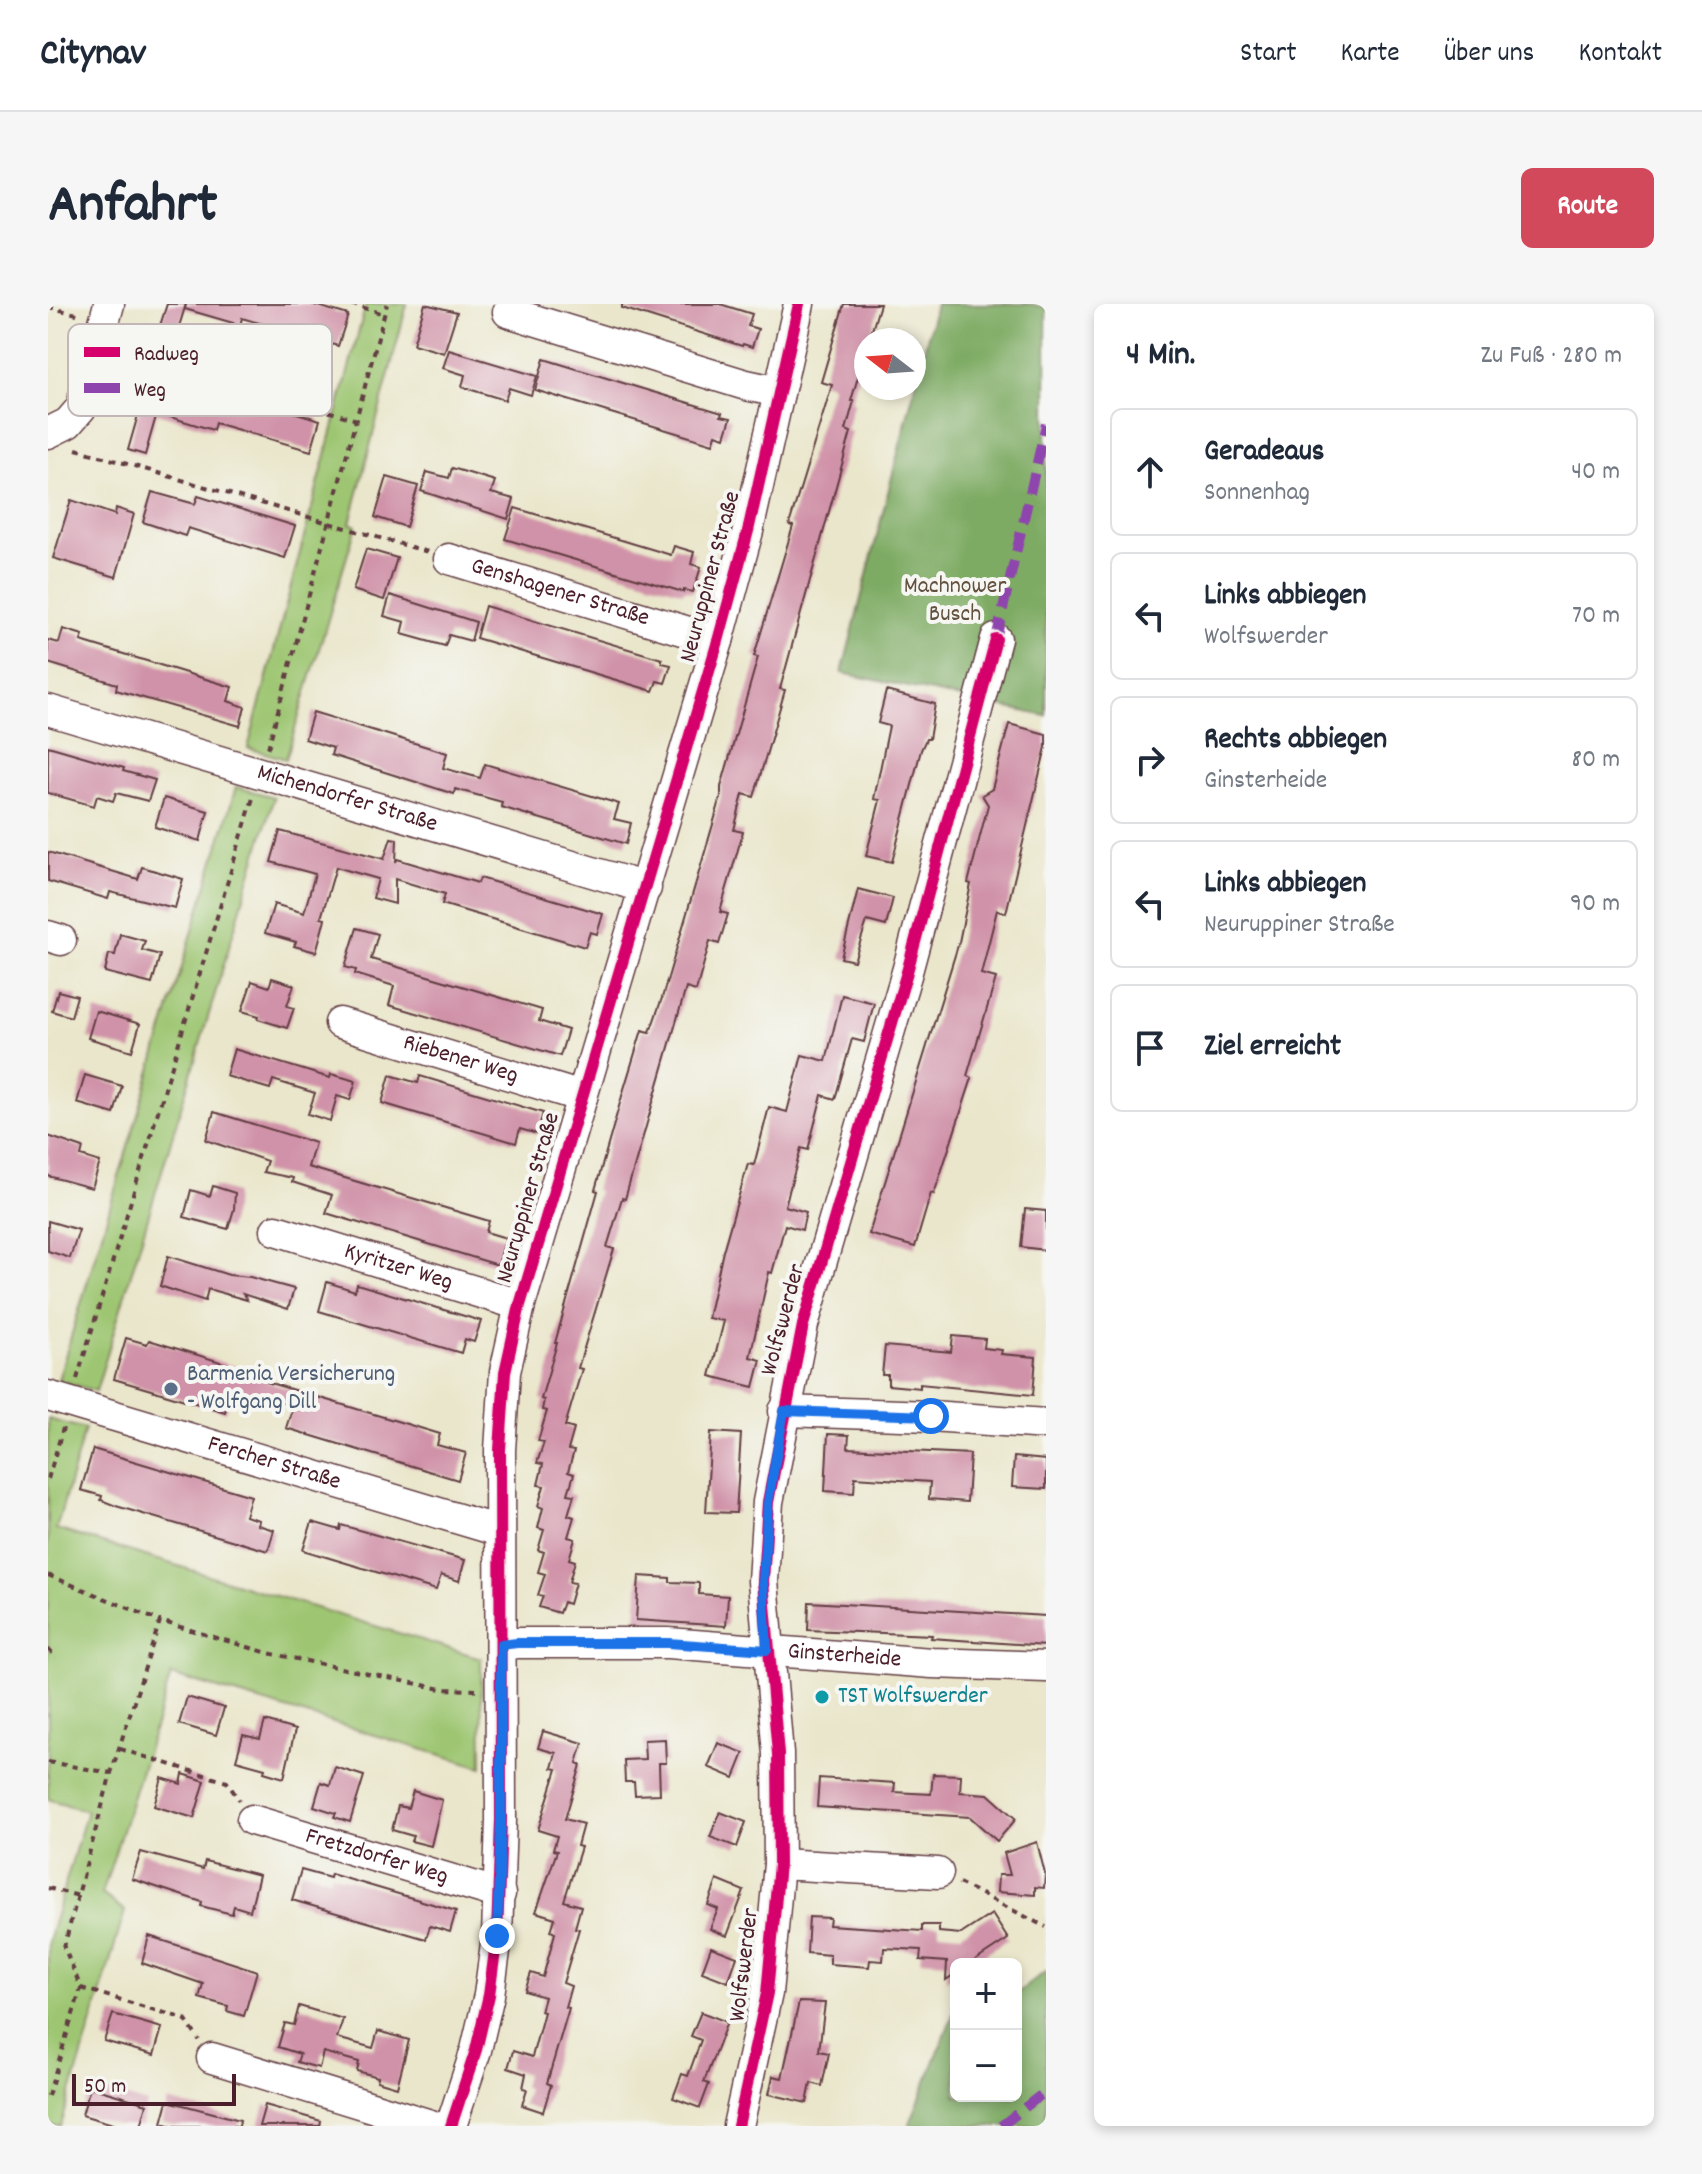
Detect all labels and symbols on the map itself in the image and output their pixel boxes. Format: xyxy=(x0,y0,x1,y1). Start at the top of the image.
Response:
legend xyxy=(68,324,332,416)
north arrow xyxy=(854,328,926,400)
text: Radweg xyxy=(134,340,199,371)
text: Weg xyxy=(134,376,166,407)
street label: Neuruppiner Straße xyxy=(672,488,750,666)
street label: Genshagener Straße xyxy=(467,550,653,636)
park label: Machnower Busch xyxy=(904,570,1006,632)
street label: Michendorfer Straße xyxy=(253,756,441,842)
street label: Riebener Weg xyxy=(399,1026,522,1093)
street label: Neuruppiner Straße xyxy=(488,1109,570,1287)
street label: Kyritzer Weg xyxy=(340,1235,457,1300)
street label: Wolfswerder xyxy=(753,1260,815,1380)
place label: Barmenia Versicherung - Wolfgang Dill xyxy=(187,1358,395,1420)
marker: Barmenia Versicherung - Wolfgang Dill xyxy=(162,1380,180,1398)
route start xyxy=(913,1398,949,1434)
street label: Fercher Straße xyxy=(203,1428,345,1500)
street label: Ginsterheide xyxy=(786,1635,902,1678)
place label: TST Wolfswerder xyxy=(838,1680,988,1714)
marker: TST Wolfswerder xyxy=(813,1688,831,1706)
street label: Fretzdorfer Weg xyxy=(301,1820,452,1895)
street label: Wolfswerder xyxy=(721,1906,769,2024)
route end xyxy=(479,1918,515,1954)
scale bar xyxy=(72,2070,236,2106)

